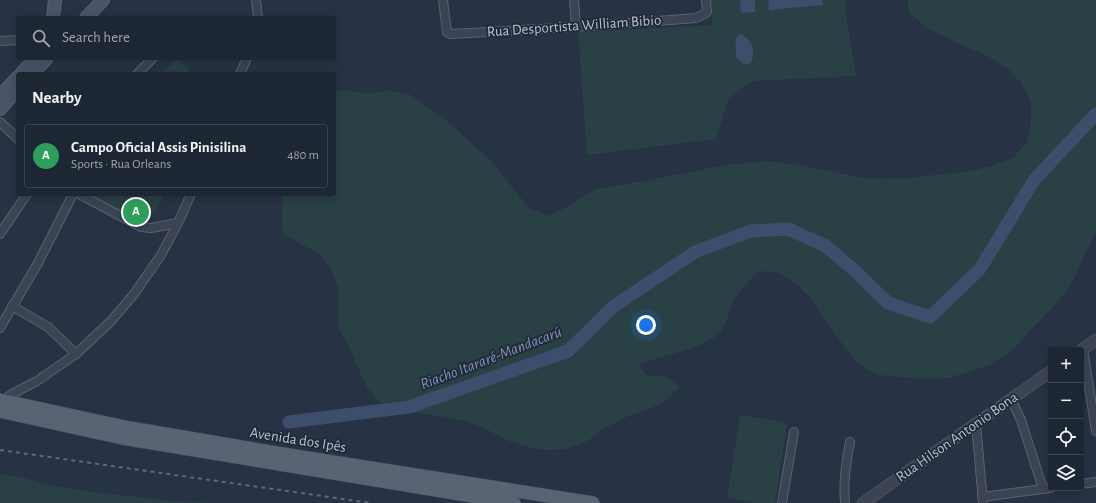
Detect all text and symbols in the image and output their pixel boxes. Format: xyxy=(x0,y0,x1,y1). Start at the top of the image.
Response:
street label: Rua Desportista William Bibio xyxy=(486,12,662,40)
search box xyxy=(16,16,336,60)
icon: search xyxy=(30,27,52,49)
text: Search here xyxy=(62,30,130,45)
text: Nearby xyxy=(32,89,82,106)
text: Campo Oficial Assis Pinisilina xyxy=(71,140,246,155)
text: A xyxy=(42,149,50,162)
text: 480 m xyxy=(287,149,319,162)
text: Sports · Rua Orleans xyxy=(71,158,171,171)
pin: A xyxy=(123,197,149,227)
your location xyxy=(636,315,656,335)
water label: Riacho Itararé-Mandacarú xyxy=(418,324,564,392)
map controls xyxy=(1048,347,1084,491)
button: + xyxy=(1048,347,1084,383)
button: − xyxy=(1048,383,1084,419)
street label: Rua Hilson Antonio Bona xyxy=(893,389,1021,485)
button: locate xyxy=(1048,419,1084,455)
street label: Avenida dos Ipês xyxy=(249,425,347,455)
button: layers xyxy=(1048,455,1084,491)

